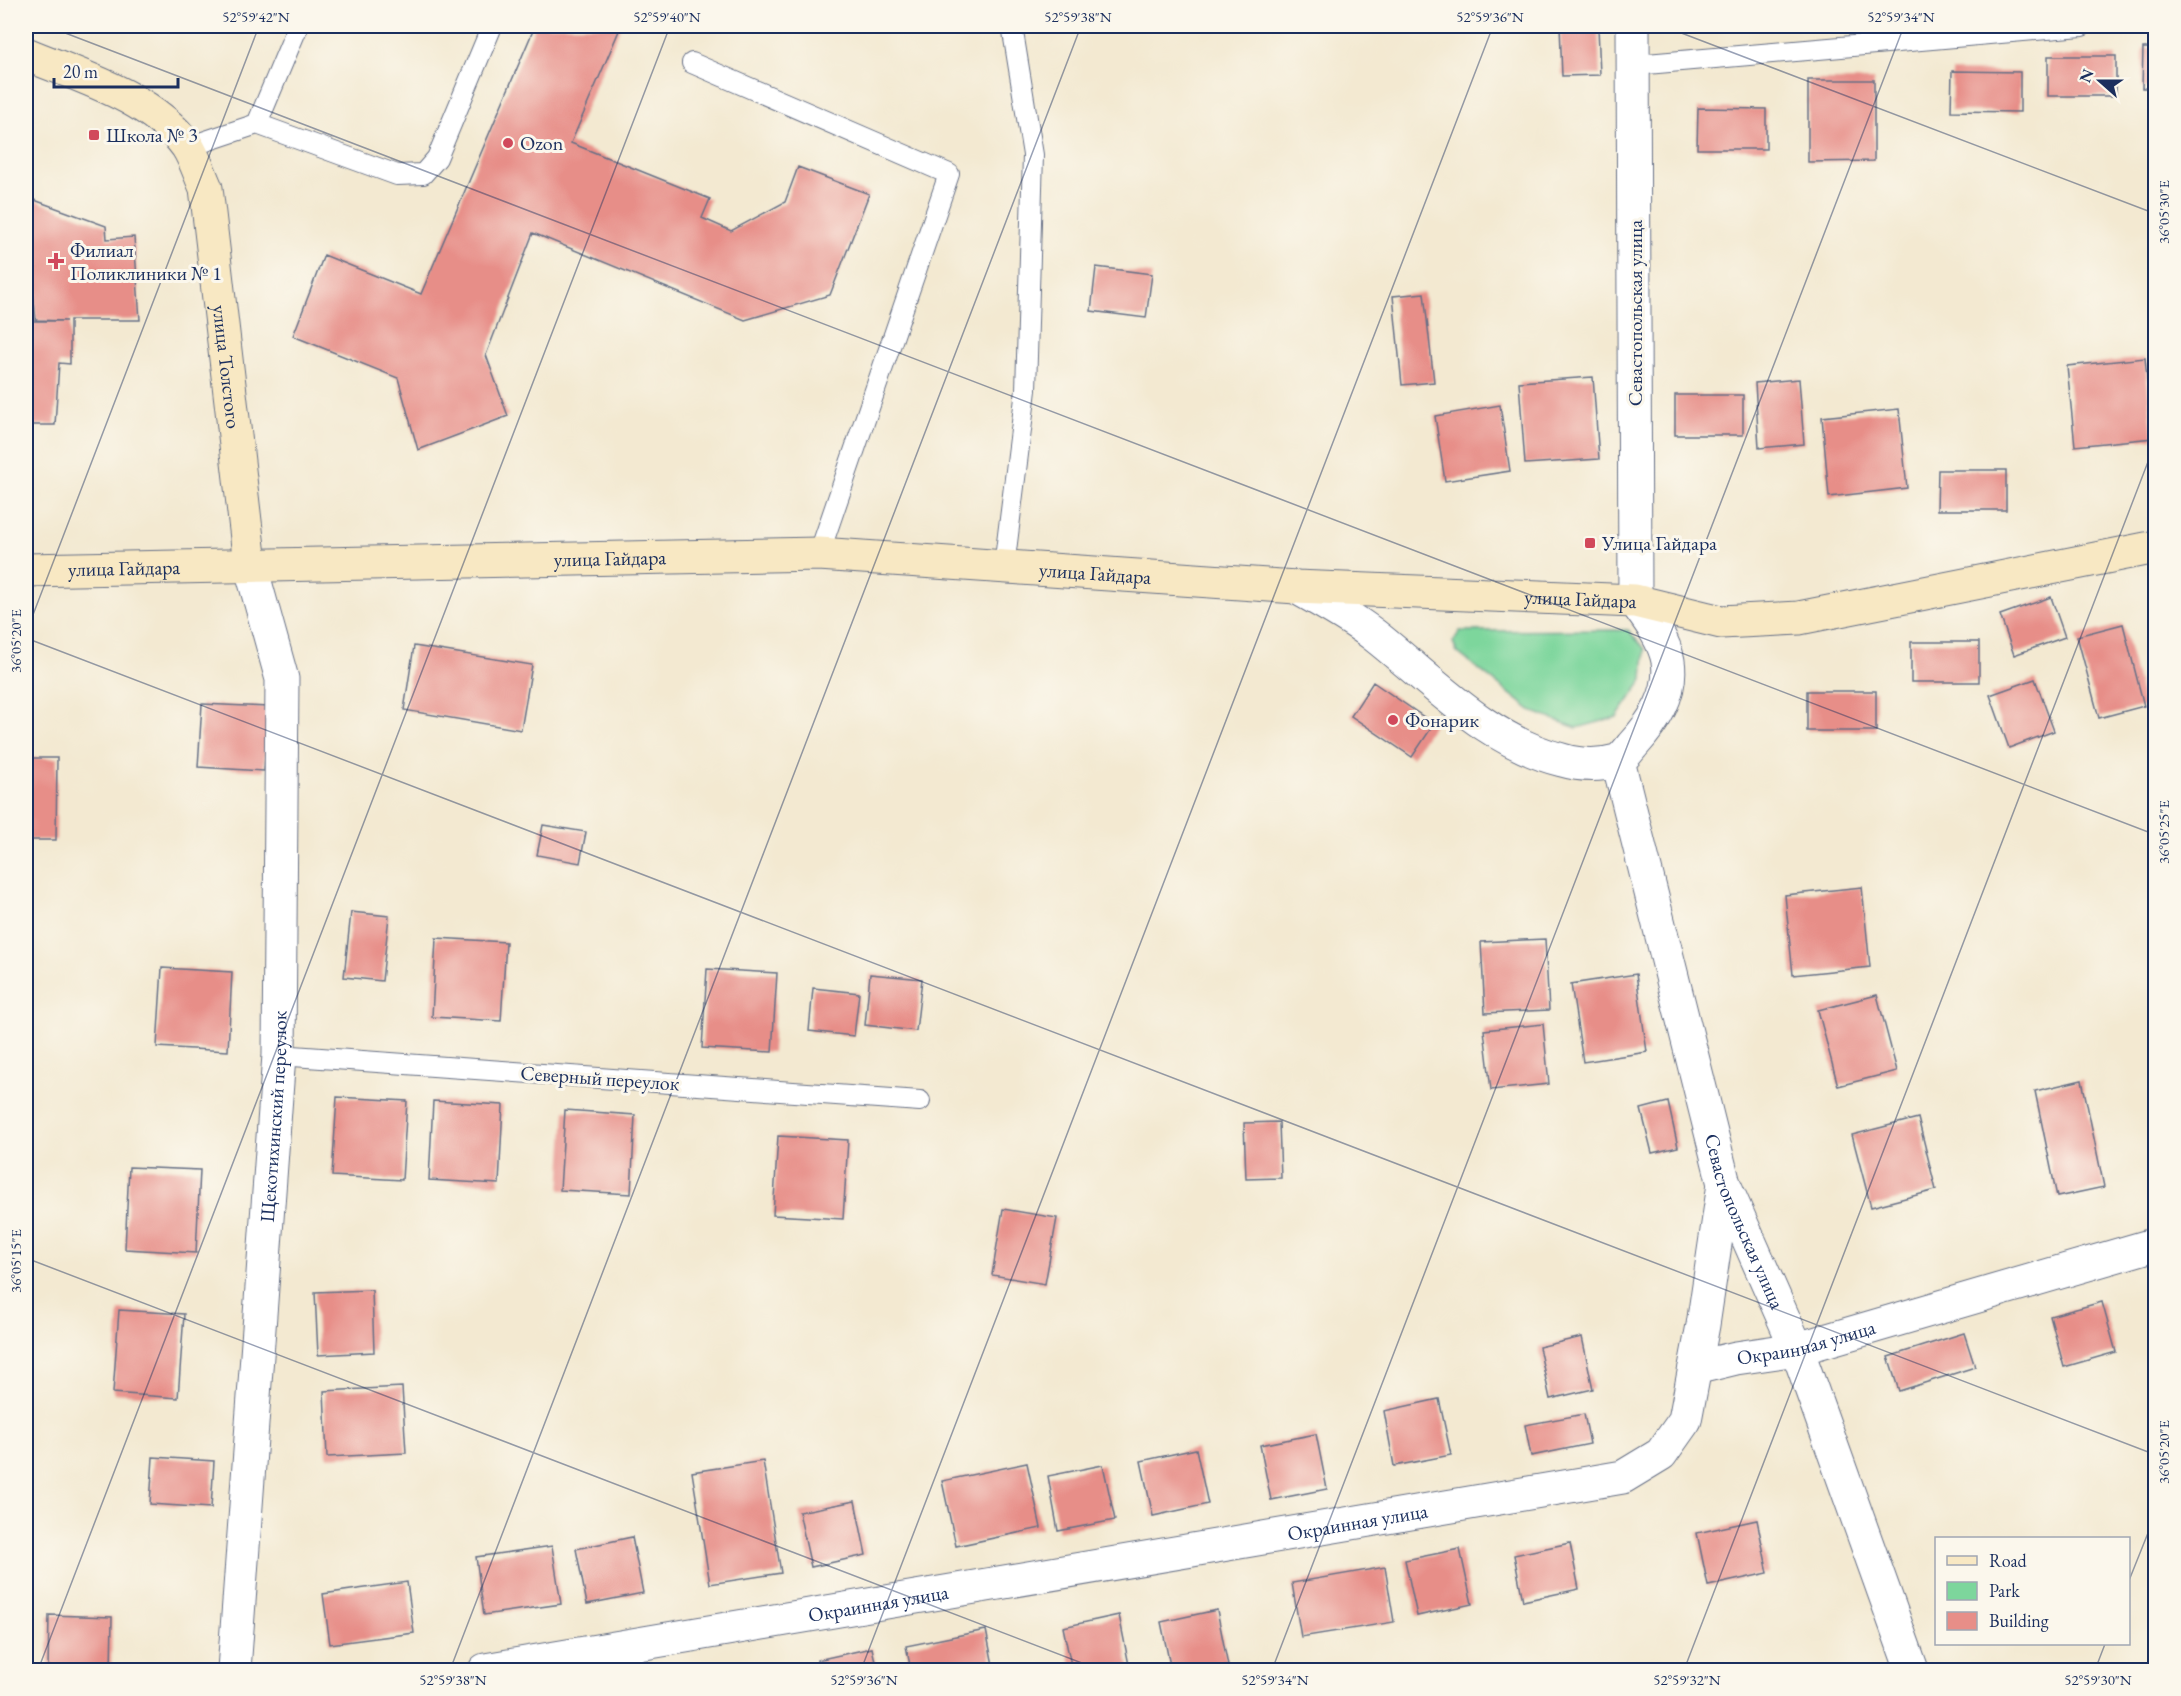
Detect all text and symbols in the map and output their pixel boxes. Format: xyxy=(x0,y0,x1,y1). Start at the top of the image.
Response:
text: 52°59'42"N xyxy=(222,7,290,26)
text: 52°59'40"N xyxy=(633,7,701,26)
text: 52°59'38"N xyxy=(1044,7,1112,26)
text: 52°59'36"N xyxy=(1456,7,1524,26)
text: 52°59'34"N xyxy=(1867,7,1935,26)
scale bar xyxy=(54,51,178,89)
north arrow xyxy=(2070,51,2130,111)
text: 20 m xyxy=(63,60,98,83)
text: N xyxy=(2074,66,2099,86)
place label: Школа № 3 xyxy=(106,122,198,148)
marker: Школа № 3 xyxy=(87,128,101,142)
place label: Ozon xyxy=(520,130,564,156)
marker: Ozon xyxy=(501,136,515,150)
text: 36°05'30"E xyxy=(2154,179,2173,244)
street label: Севастопольская улица xyxy=(1622,220,1648,406)
place label: Филиал Поликлиники № 1 xyxy=(70,237,222,286)
marker: Филиал Поликлиники № 1 xyxy=(47,252,65,270)
street label: улица Толстого xyxy=(207,303,247,430)
place label: Улица Гайдара xyxy=(1601,530,1717,556)
marker: Улица Гайдара xyxy=(1583,536,1597,550)
street label: улица Гайдара xyxy=(553,544,666,572)
street label: улица Гайдара xyxy=(67,554,180,582)
street label: улица Гайдара xyxy=(1038,556,1152,590)
street label: улица Гайдара xyxy=(1524,583,1637,614)
text: 36°05'20"E xyxy=(6,608,25,673)
place label: Фонарик xyxy=(1405,707,1480,733)
marker: Фонарик xyxy=(1386,713,1400,727)
text: 36°05'25"E xyxy=(2154,799,2173,864)
street label: Щекотихинский переулок xyxy=(254,1010,292,1223)
street label: Северный переулок xyxy=(520,1059,681,1097)
street label: Севастопольская улица xyxy=(1699,1131,1791,1313)
text: 36°05'15"E xyxy=(6,1228,25,1293)
street label: Окраинная улица xyxy=(1735,1314,1878,1371)
text: 36°05'20"E xyxy=(2154,1419,2173,1484)
street label: Окраинная улица xyxy=(1285,1497,1430,1547)
legend xyxy=(1935,1537,2130,1645)
text: Road xyxy=(1989,1549,2028,1572)
street label: Окраинная улица xyxy=(806,1579,951,1628)
text: Park xyxy=(1989,1579,2020,1602)
text: Building xyxy=(1989,1609,2049,1632)
text: 52°59'38"N xyxy=(419,1670,487,1689)
text: 52°59'36"N xyxy=(830,1670,898,1689)
text: 52°59'34"N xyxy=(1241,1670,1309,1689)
text: 52°59'32"N xyxy=(1653,1670,1721,1689)
text: 52°59'30"N xyxy=(2064,1670,2132,1689)

